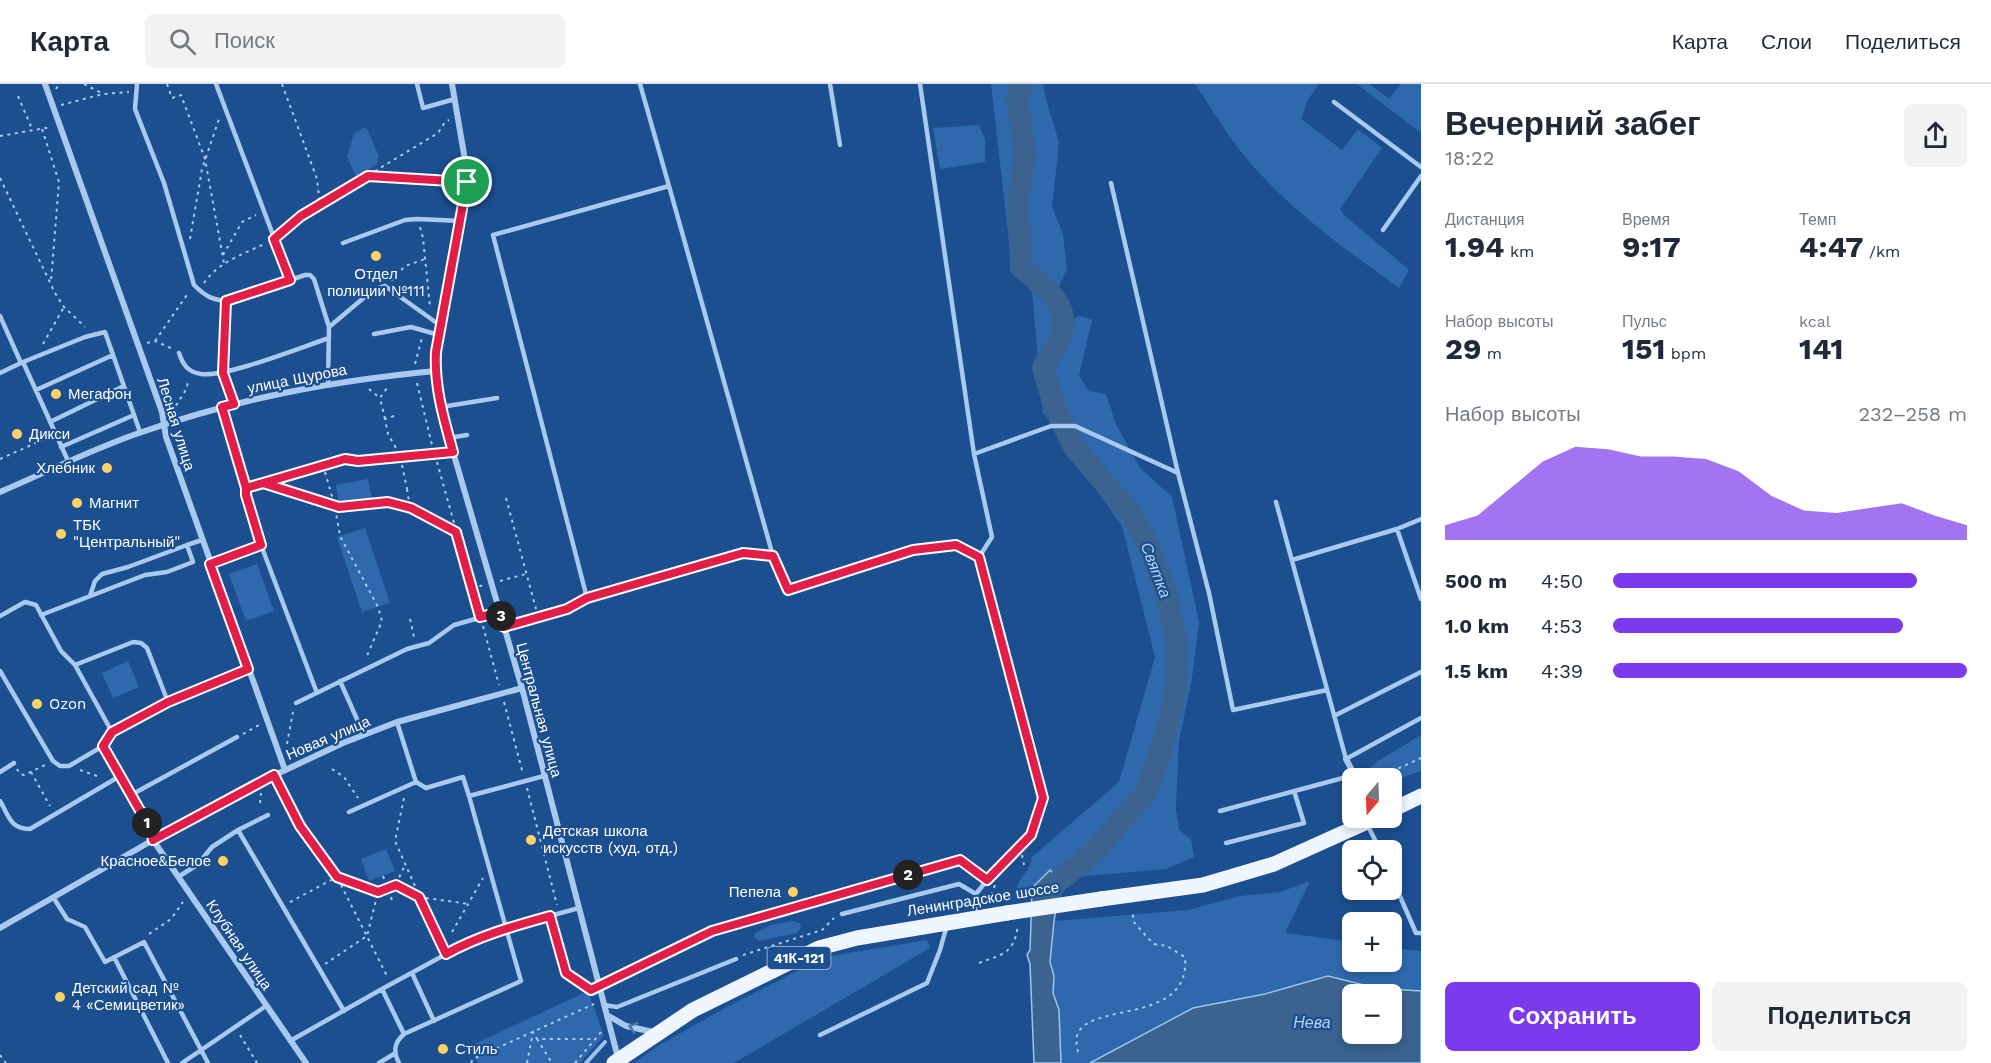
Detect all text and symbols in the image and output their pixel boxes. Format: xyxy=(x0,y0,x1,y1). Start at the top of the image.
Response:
search box xyxy=(145,14,565,68)
text: Карта xyxy=(30,25,109,58)
icon: search xyxy=(166,25,199,58)
text: Поиск xyxy=(214,28,275,53)
text: Карта xyxy=(1672,29,1728,54)
text: Слои xyxy=(1761,29,1812,54)
text: Поделиться xyxy=(1845,29,1961,54)
text: Вечерний забег xyxy=(1445,104,1701,143)
button: share xyxy=(1904,104,1967,167)
text: 18:22 xyxy=(1445,146,1494,170)
pin xyxy=(441,156,492,207)
icon: arrive xyxy=(450,165,483,198)
text: Дистанция xyxy=(1445,210,1524,229)
text: Время xyxy=(1622,210,1670,229)
text: Темп xyxy=(1799,210,1836,229)
text: 1.94 xyxy=(1445,229,1505,264)
text: 9:17 xyxy=(1622,229,1681,264)
text: 4:47 xyxy=(1799,229,1864,264)
text: km xyxy=(1505,242,1534,261)
text: /km xyxy=(1864,242,1900,261)
marker: Отдел полиции №111 xyxy=(369,249,383,263)
place label: Отдел полиции №111 xyxy=(327,265,425,300)
text: Набор высоты xyxy=(1445,312,1553,331)
text: Пульс xyxy=(1622,312,1667,331)
text: kcal xyxy=(1799,312,1831,331)
text: 29 xyxy=(1445,331,1481,366)
text: 151 xyxy=(1622,331,1665,366)
text: 141 xyxy=(1799,331,1844,366)
text: m xyxy=(1481,344,1502,363)
text: bpm xyxy=(1665,344,1706,363)
street label: улица Щурова xyxy=(246,360,349,397)
street label: Лесная улица xyxy=(153,375,199,474)
place label: Мегафон xyxy=(68,385,131,403)
marker: Мегафон xyxy=(49,387,63,401)
text: Набор высоты xyxy=(1445,402,1581,426)
text: 232–258 m xyxy=(1858,402,1967,426)
place label: Дикси xyxy=(29,425,70,443)
marker: Дикси xyxy=(10,427,24,441)
place label: Хлебник xyxy=(36,459,95,477)
marker: Хлебник xyxy=(100,461,114,475)
place label: Магнит xyxy=(89,494,139,512)
marker: Магнит xyxy=(70,496,84,510)
place label: ТБК "Центральный" xyxy=(73,516,180,551)
marker: ТБК "Центральный" xyxy=(54,527,68,541)
water label: Святка xyxy=(1137,540,1175,601)
text: 500 m xyxy=(1445,569,1507,593)
text: 4:50 xyxy=(1541,569,1583,593)
pin: 3 xyxy=(486,601,516,631)
text: 3 xyxy=(496,606,506,625)
text: 1.0 km xyxy=(1445,614,1509,638)
text: 4:53 xyxy=(1541,614,1582,638)
street label: Центральная улица xyxy=(512,641,566,780)
text: 1.5 km xyxy=(1445,659,1508,683)
text: 4:39 xyxy=(1541,659,1583,683)
place label: Ozon xyxy=(49,695,86,713)
marker: Ozon xyxy=(30,697,44,711)
street label: Новая улица xyxy=(283,712,373,764)
north arrow xyxy=(1342,768,1402,828)
map controls xyxy=(1342,768,1402,1044)
pin: 1 xyxy=(132,808,162,838)
text: 1 xyxy=(144,813,150,832)
place label: Детская школа искусств (худ. отд.) xyxy=(543,822,678,857)
marker: Детская школа искусств (худ. отд.) xyxy=(524,833,538,847)
button: locate xyxy=(1342,840,1402,900)
place label: Красное&Белое xyxy=(100,852,211,870)
marker: Красное&Белое xyxy=(216,854,230,868)
pin: 2 xyxy=(893,860,923,890)
text: 2 xyxy=(903,865,913,884)
street label: Ленинградское шоссе xyxy=(906,878,1060,920)
place label: Пепела xyxy=(729,883,782,901)
marker: Пепела xyxy=(786,885,800,899)
street label: Клубная улица xyxy=(202,897,276,994)
button: + xyxy=(1342,912,1402,972)
road number: 41К-121 xyxy=(768,947,830,969)
place label: Детский сад № 4 «Семицветик» xyxy=(72,979,185,1014)
button: Сохранить xyxy=(1445,982,1700,1051)
button: Поделиться xyxy=(1712,982,1967,1051)
button: − xyxy=(1342,984,1402,1044)
marker: Детский сад № 4 «Семицветик» xyxy=(53,990,67,1004)
water label: Нева xyxy=(1293,1013,1331,1032)
one-way arrow xyxy=(628,1022,638,1035)
place label: Стиль xyxy=(455,1040,498,1058)
marker: Стиль xyxy=(436,1042,450,1056)

